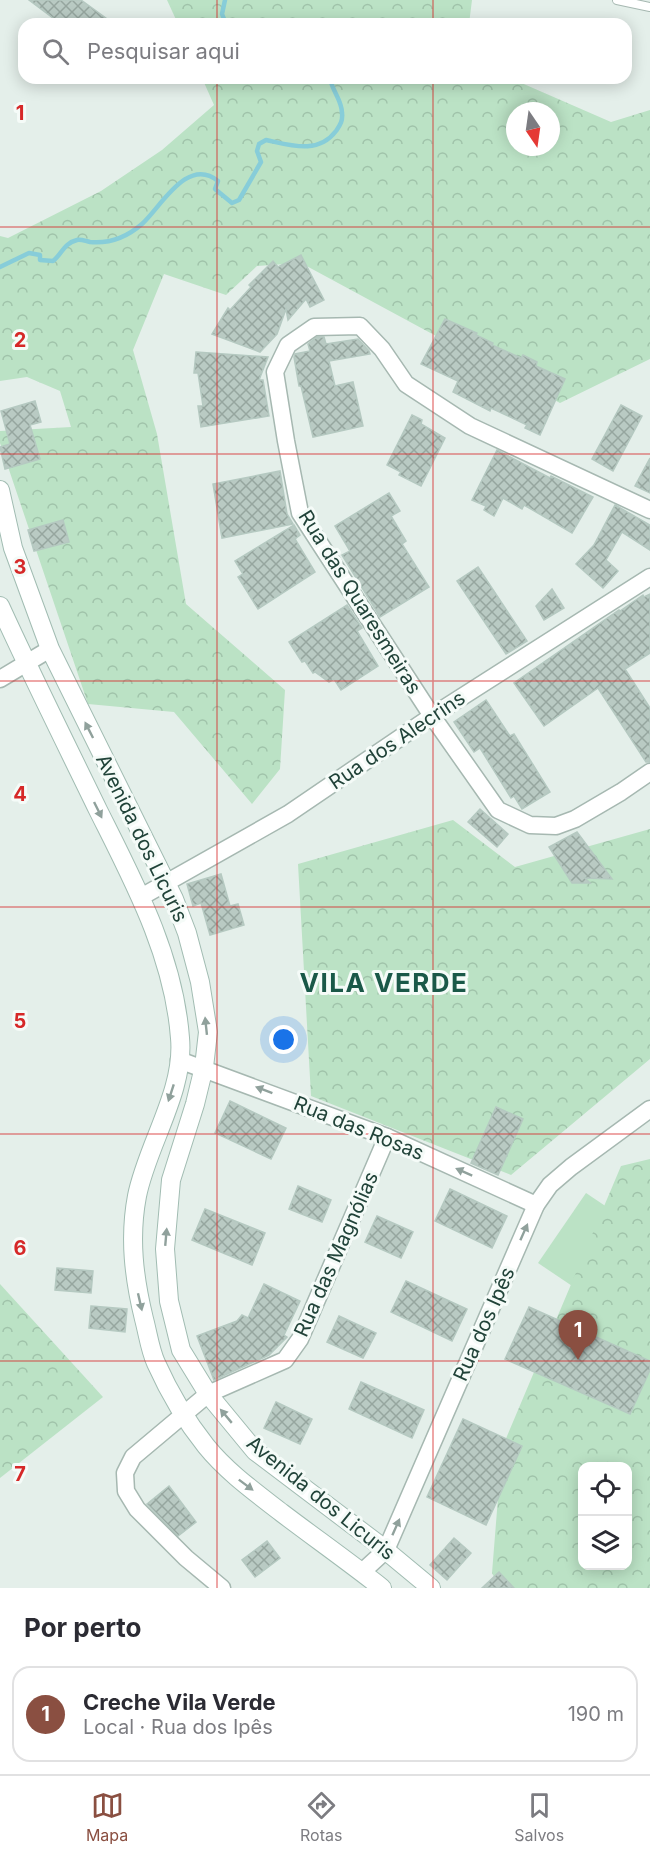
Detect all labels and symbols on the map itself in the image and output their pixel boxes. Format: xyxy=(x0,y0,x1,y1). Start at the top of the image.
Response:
text: 1 xyxy=(16,101,24,125)
north arrow xyxy=(506,102,560,156)
text: 2 xyxy=(14,328,26,352)
street label: Rua das Quaresmeiras xyxy=(294,506,426,698)
text: 3 xyxy=(14,555,26,579)
street label: Rua dos Alecrins xyxy=(324,686,470,794)
one-way arrow xyxy=(85,721,95,739)
street label: Avenida dos Licuris xyxy=(91,750,193,926)
text: 4 xyxy=(13,782,27,806)
one-way arrow xyxy=(93,801,103,818)
district label: VILA VERDE xyxy=(300,967,468,998)
text: 5 xyxy=(14,1009,26,1033)
one-way arrow xyxy=(201,1017,211,1036)
your location xyxy=(269,1025,298,1054)
one-way arrow xyxy=(166,1084,176,1102)
one-way arrow xyxy=(255,1085,273,1095)
street label: Rua das Rosas xyxy=(290,1091,428,1165)
one-way arrow xyxy=(454,1167,472,1177)
street label: Rua das Magnólias xyxy=(289,1168,383,1340)
one-way arrow xyxy=(519,1223,529,1241)
one-way arrow xyxy=(161,1228,171,1247)
text: 6 xyxy=(14,1236,27,1260)
street label: Rua dos Ipês xyxy=(448,1263,520,1385)
one-way arrow xyxy=(136,1293,146,1311)
pin: 1 xyxy=(558,1310,598,1360)
one-way arrow xyxy=(220,1408,233,1424)
street label: Avenida dos Licuris xyxy=(242,1431,400,1565)
text: 7 xyxy=(14,1462,26,1486)
one-way arrow xyxy=(237,1479,253,1491)
one-way arrow xyxy=(391,1517,401,1535)

